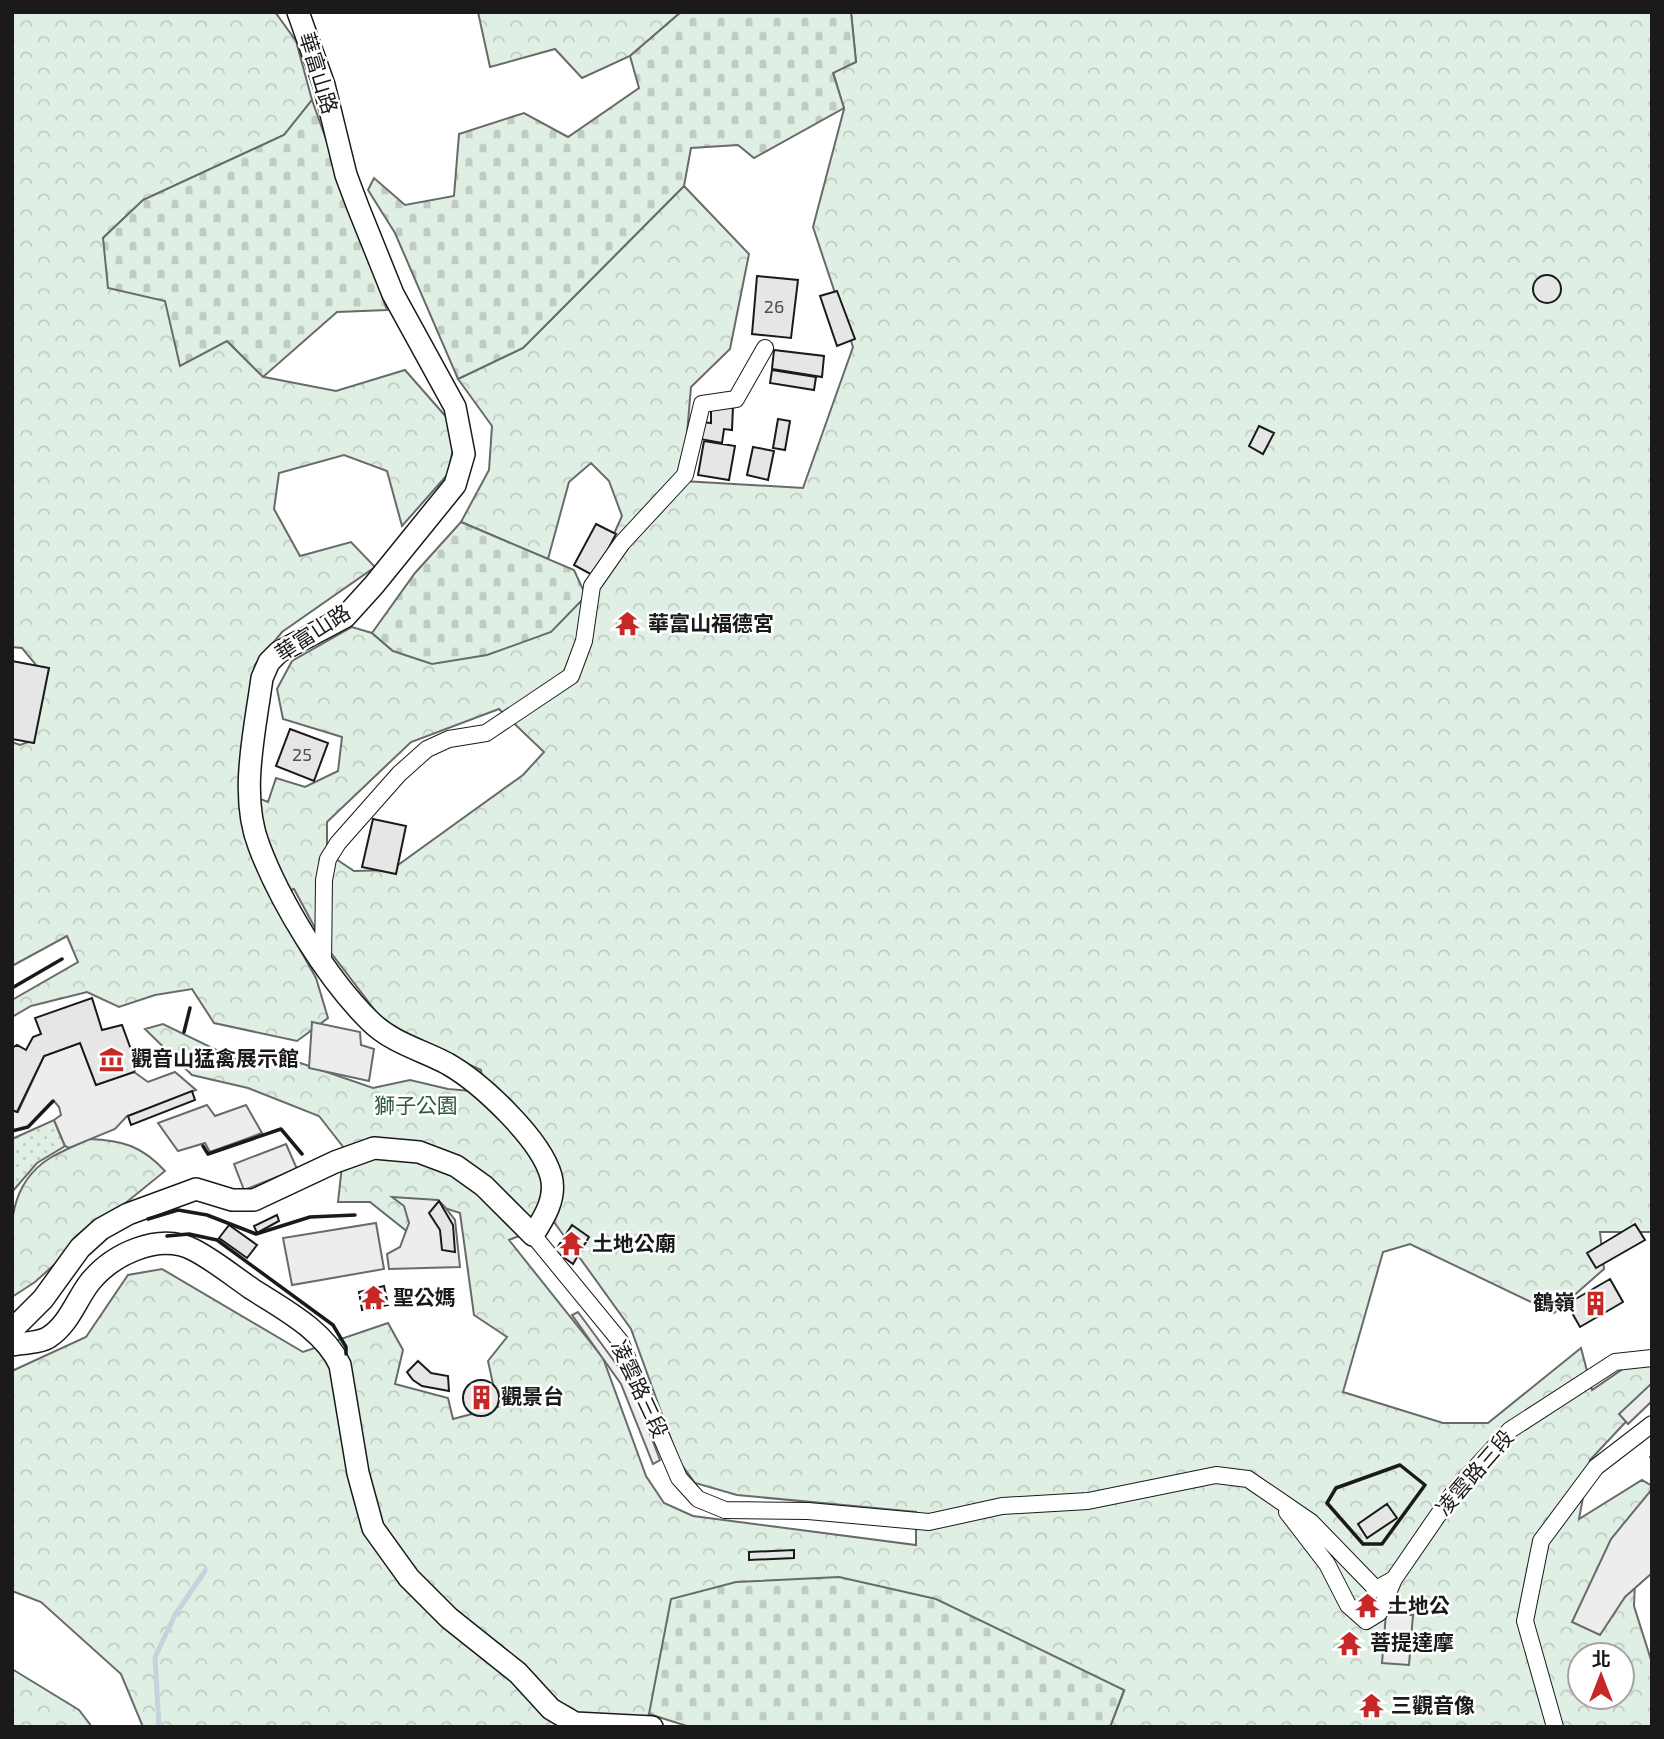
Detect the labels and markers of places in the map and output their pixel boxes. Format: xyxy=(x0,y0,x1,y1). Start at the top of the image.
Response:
temple icon: 華富山福德宮 xyxy=(614,610,642,638)
place label: 華富山福德宮 xyxy=(648,610,774,635)
museum icon: 觀音山猛禽展示館 xyxy=(97,1045,125,1073)
place label: 觀音山猛禽展示館 xyxy=(131,1045,299,1070)
temple icon: 土地公廟 xyxy=(558,1230,586,1258)
place label: 土地公廟 xyxy=(592,1230,676,1255)
temple icon: 聖公媽 xyxy=(359,1284,387,1312)
place label: 聖公媽 xyxy=(393,1284,456,1309)
place label: 鶴嶺 xyxy=(1533,1289,1575,1314)
building icon: 鶴嶺 xyxy=(1581,1289,1609,1317)
building icon: 觀景台 xyxy=(467,1383,495,1411)
place label: 觀景台 xyxy=(501,1383,564,1408)
temple icon: 土地公 xyxy=(1353,1592,1381,1620)
place label: 土地公 xyxy=(1387,1592,1450,1617)
temple icon: 菩提達摩 xyxy=(1336,1629,1364,1657)
place label: 菩提達摩 xyxy=(1370,1629,1454,1654)
temple icon: 三觀音像 xyxy=(1357,1692,1385,1720)
place label: 三觀音像 xyxy=(1391,1692,1475,1717)

